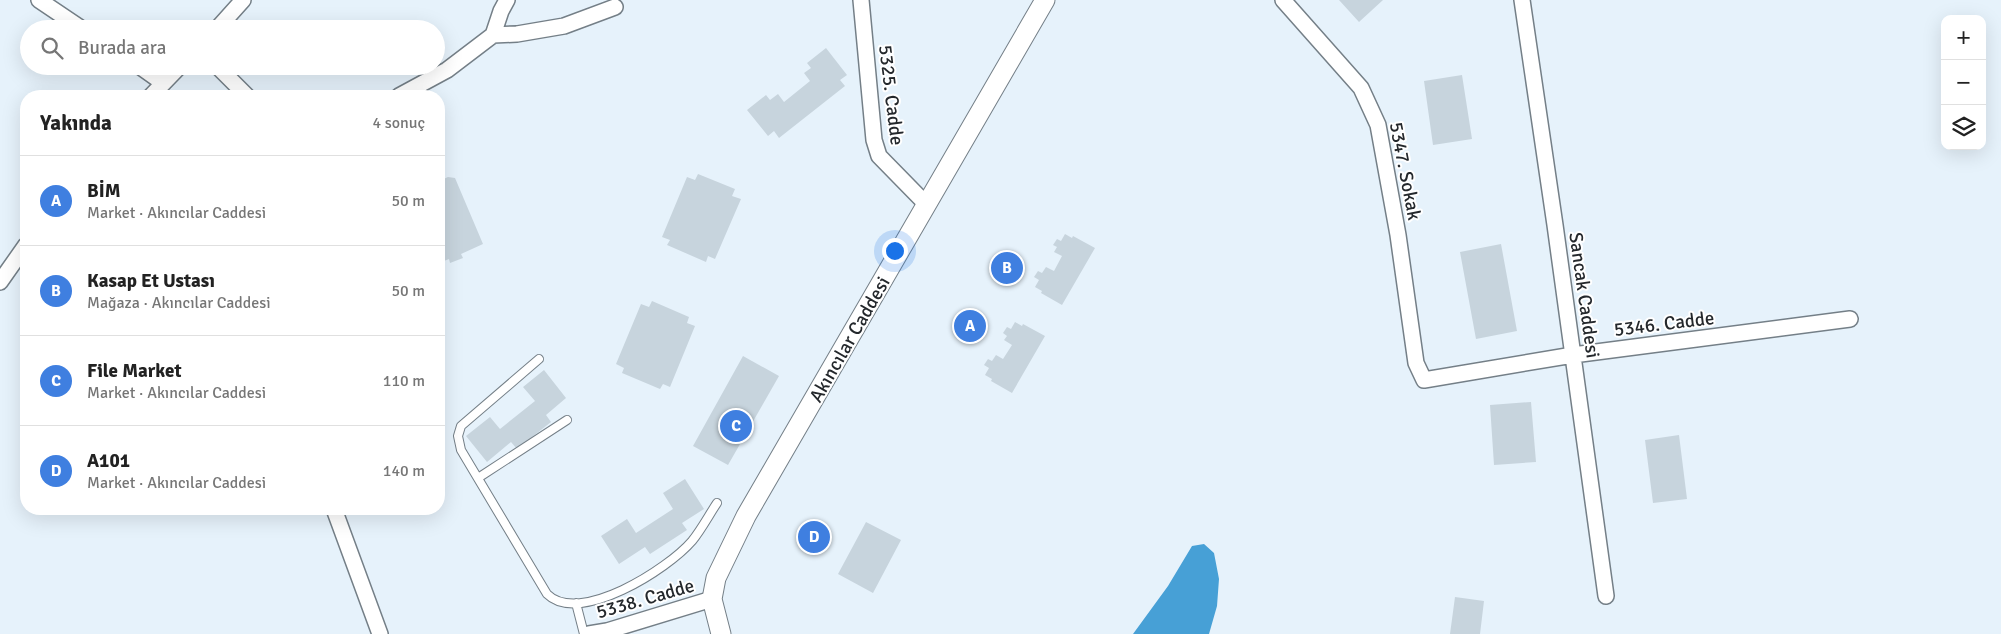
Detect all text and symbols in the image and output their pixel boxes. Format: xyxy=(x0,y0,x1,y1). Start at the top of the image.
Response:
map controls xyxy=(1941,15,1986,150)
button: + xyxy=(1941,15,1986,60)
search box xyxy=(20,20,445,75)
icon: search xyxy=(38,34,66,62)
text: Burada ara xyxy=(78,36,166,60)
street label: 5325. Cadde xyxy=(873,44,909,147)
button: − xyxy=(1941,60,1986,105)
button: layers xyxy=(1941,105,1986,150)
text: Yakında xyxy=(40,110,112,136)
text: 4 sonuç xyxy=(373,113,425,133)
street label: 5347. Sokak xyxy=(1384,120,1426,223)
text: BİM xyxy=(87,179,121,203)
text: A xyxy=(51,191,61,211)
text: 50 m xyxy=(391,191,425,211)
text: Market · Akıncılar Caddesi xyxy=(87,203,266,223)
street label: Sancak Caddesi xyxy=(1563,231,1605,360)
your location xyxy=(882,238,908,264)
pin: B xyxy=(991,249,1023,287)
text: Kasap Et Ustası xyxy=(87,269,215,293)
street label: Akıncılar Caddesi xyxy=(804,272,896,407)
text: B xyxy=(51,281,61,301)
text: 50 m xyxy=(391,281,425,301)
text: Mağaza · Akıncılar Caddesi xyxy=(87,293,271,313)
street label: 5346. Cadde xyxy=(1613,306,1716,342)
pin: A xyxy=(954,307,986,345)
text: File Market xyxy=(87,359,182,383)
text: C xyxy=(51,371,61,391)
text: 110 m xyxy=(383,371,425,391)
text: Market · Akıncılar Caddesi xyxy=(87,383,266,403)
pin: C xyxy=(720,407,752,445)
text: A101 xyxy=(87,449,130,473)
text: D xyxy=(51,461,61,481)
text: 140 m xyxy=(383,461,425,481)
text: Market · Akıncılar Caddesi xyxy=(87,473,266,493)
pin: D xyxy=(798,518,830,556)
street label: 5338. Cadde xyxy=(594,574,697,624)

